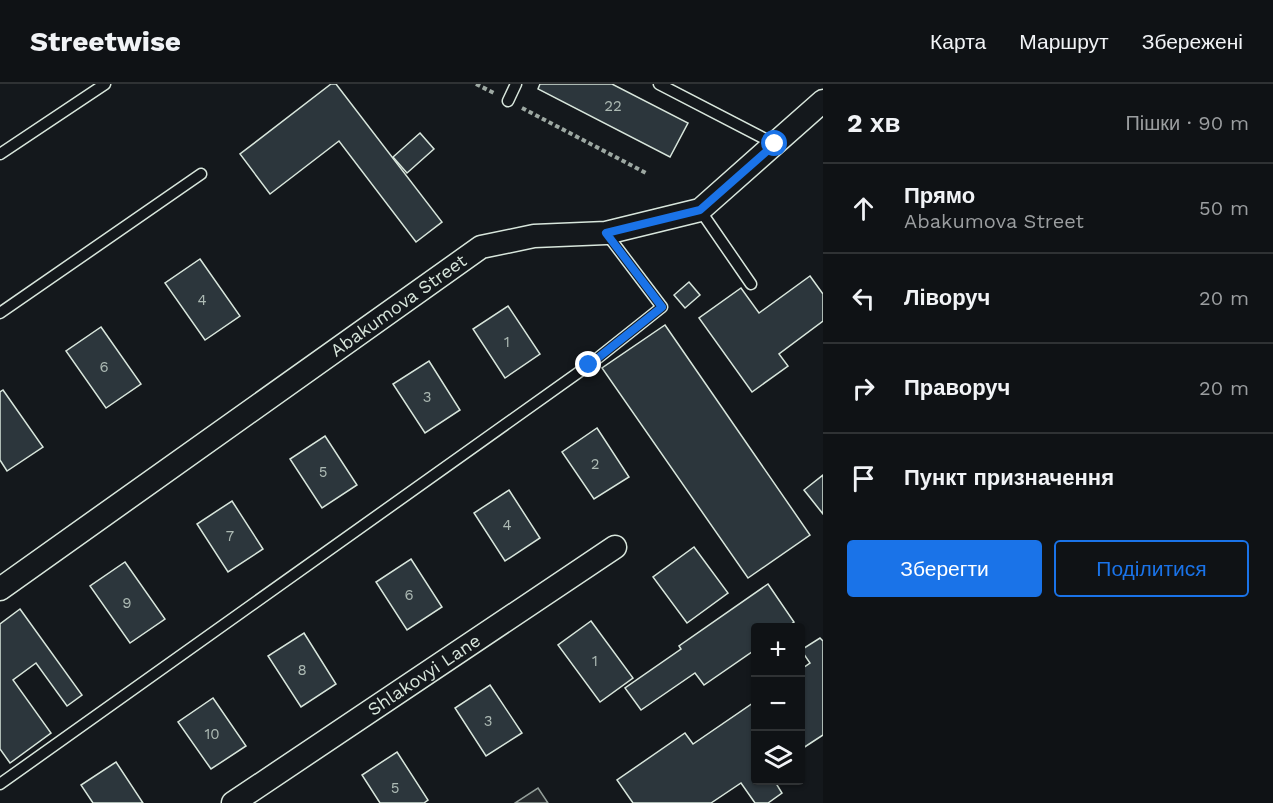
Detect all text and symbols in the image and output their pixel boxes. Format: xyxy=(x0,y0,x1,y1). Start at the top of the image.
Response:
text: Streetwise xyxy=(30,25,181,58)
text: Карта xyxy=(930,29,986,54)
text: Маршрут xyxy=(1019,29,1109,54)
text: Збережені xyxy=(1142,29,1243,54)
house number: 22 xyxy=(604,97,622,115)
text: 2 хв xyxy=(847,108,900,138)
text: Пішки · 90 m xyxy=(1125,111,1249,135)
route start xyxy=(761,130,787,156)
text: Прямо xyxy=(904,183,975,208)
icon: ahead xyxy=(847,192,880,225)
text: 50 m xyxy=(1199,196,1249,220)
text: Abakumova Street xyxy=(904,209,1084,233)
street label: Abakumova Street xyxy=(326,249,471,361)
icon: left xyxy=(847,282,880,315)
text: Ліворуч xyxy=(904,285,990,310)
text: 20 m xyxy=(1199,286,1249,310)
house number: 4 xyxy=(197,291,207,309)
house number: 1 xyxy=(504,333,510,351)
route end xyxy=(575,351,601,377)
house number: 6 xyxy=(99,358,109,376)
icon: right xyxy=(847,372,880,405)
text: Праворуч xyxy=(904,375,1010,400)
text: 20 m xyxy=(1199,376,1249,400)
house number: 3 xyxy=(423,388,431,406)
house number: 2 xyxy=(591,455,599,473)
icon: arrive xyxy=(847,462,880,495)
house number: 5 xyxy=(319,463,327,481)
text: Пункт призначення xyxy=(904,465,1114,490)
house number: 4 xyxy=(502,516,512,534)
house number: 7 xyxy=(226,527,234,545)
button: Зберегти xyxy=(847,540,1042,597)
button: Поділитися xyxy=(1054,540,1249,597)
house number: 6 xyxy=(404,586,414,604)
house number: 9 xyxy=(122,594,132,612)
map controls xyxy=(751,623,805,785)
button: + xyxy=(751,623,805,677)
street label: Shlakovyi Lane xyxy=(363,629,484,720)
house number: 1 xyxy=(592,652,598,670)
house number: 8 xyxy=(297,661,307,679)
button: − xyxy=(751,677,805,731)
house number: 3 xyxy=(484,712,492,730)
house number: 10 xyxy=(204,725,220,743)
button: layers xyxy=(751,731,805,785)
house number: 5 xyxy=(391,779,399,797)

